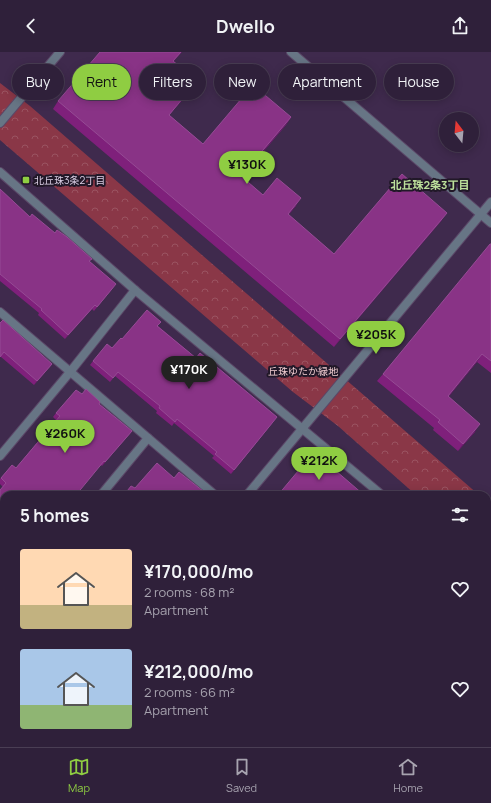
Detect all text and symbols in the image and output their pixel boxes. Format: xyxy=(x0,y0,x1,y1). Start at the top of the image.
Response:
text: Dwello xyxy=(216,14,275,38)
icon: back xyxy=(20,15,42,37)
icon: share xyxy=(449,15,471,37)
chip: Buy xyxy=(12,64,64,100)
chip: Rent xyxy=(72,64,131,100)
chip: Filters xyxy=(139,64,206,100)
chip: New xyxy=(214,64,270,100)
chip: Apartment xyxy=(278,64,376,100)
chip: House xyxy=(384,64,454,100)
north arrow xyxy=(439,112,479,152)
map controls xyxy=(439,112,479,152)
pin: ¥130K xyxy=(219,151,275,185)
text: ¥130K xyxy=(228,155,266,173)
place label: 北丘珠3条2丁目 xyxy=(34,173,105,187)
marker: 北丘珠3条2丁目 xyxy=(21,175,31,185)
district label: 北丘珠2条3丁目 xyxy=(391,177,469,192)
pin: ¥205K xyxy=(348,321,404,355)
text: ¥205K xyxy=(356,325,396,343)
pin: ¥170K xyxy=(161,356,217,390)
text: ¥170K xyxy=(170,360,208,378)
park label: 丘珠ゆたか緑地 xyxy=(268,364,339,378)
pin: ¥260K xyxy=(37,420,93,454)
text: ¥260K xyxy=(45,424,85,442)
pin: ¥212K xyxy=(291,447,347,481)
text: ¥212K xyxy=(300,451,338,469)
text: 5 homes xyxy=(20,504,89,527)
icon: filters xyxy=(449,504,471,526)
text: ¥170,000/mo xyxy=(144,560,253,583)
icon: home xyxy=(52,565,100,613)
icon: heart xyxy=(449,578,471,600)
text: 2 rooms · 68 m² xyxy=(144,583,234,601)
text: Apartment xyxy=(144,601,208,619)
text: ¥212,000/mo xyxy=(144,660,253,683)
icon: home xyxy=(52,665,100,713)
icon: heart xyxy=(449,678,471,700)
text: 2 rooms · 66 m² xyxy=(144,683,235,701)
text: Apartment xyxy=(144,701,208,719)
tab: Map xyxy=(68,756,90,795)
tab: Saved xyxy=(226,756,257,795)
tab: Home xyxy=(393,756,423,795)

